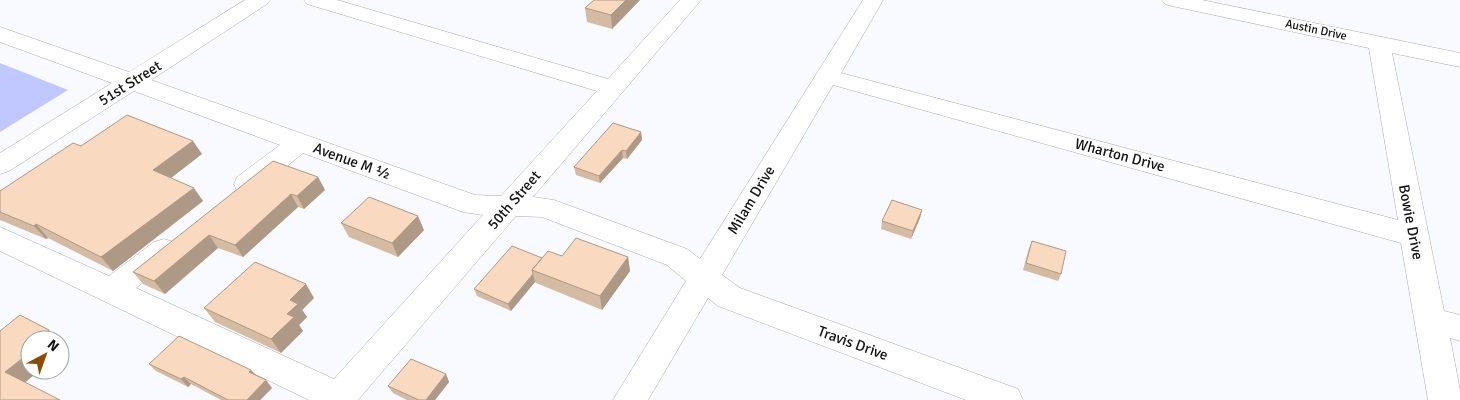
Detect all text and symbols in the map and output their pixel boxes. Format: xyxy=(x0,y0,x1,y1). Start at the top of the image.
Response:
street label: Austin Drive xyxy=(1284,16,1348,44)
street label: 51st Street xyxy=(95,57,165,109)
street label: Wharton Drive xyxy=(1073,134,1167,176)
street label: Avenue M ½ xyxy=(311,139,393,183)
street label: Milam Drive xyxy=(723,162,779,238)
street label: 50th Street xyxy=(484,167,544,233)
street label: Bowie Drive xyxy=(1395,183,1427,261)
street label: Travis Drive xyxy=(815,322,891,364)
north arrow xyxy=(20,330,70,380)
text: N xyxy=(44,336,62,355)

